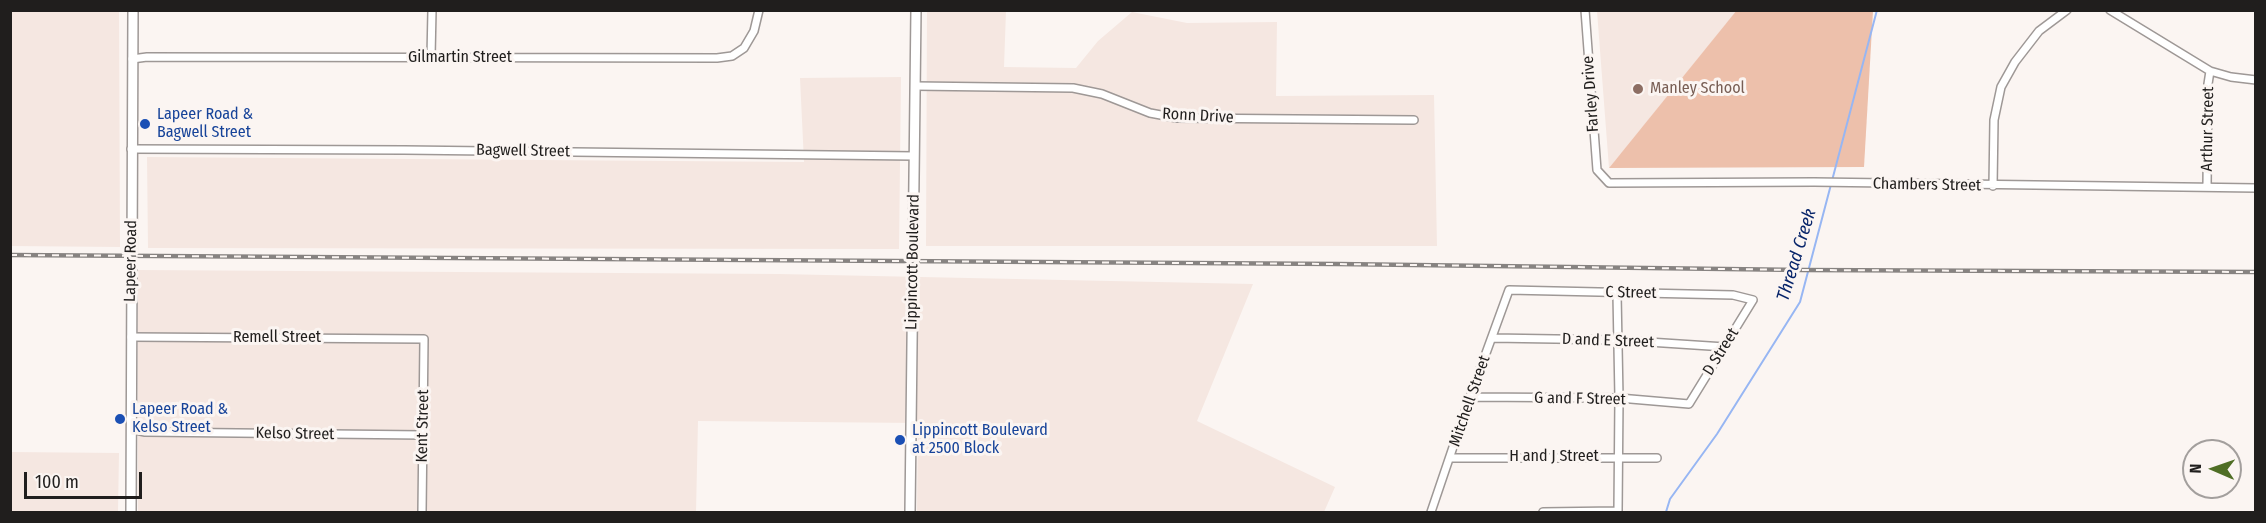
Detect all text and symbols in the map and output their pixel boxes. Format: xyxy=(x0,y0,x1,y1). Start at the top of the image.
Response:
street label: Gilmartin Street xyxy=(408,48,512,68)
street label: Farley Drive xyxy=(1579,55,1603,133)
place label: Manley School xyxy=(1650,79,1745,99)
marker: Manley School xyxy=(1631,82,1645,96)
street label: Arthur Street xyxy=(2198,86,2218,172)
place label: Lapeer Road & Bagwell Street xyxy=(157,105,253,143)
street label: Ronn Drive xyxy=(1162,105,1234,127)
marker: Lapeer Road & Bagwell Street xyxy=(138,117,152,131)
street label: Bagwell Street xyxy=(476,141,570,161)
street label: Chambers Street xyxy=(1873,174,1981,196)
street label: Lippincott Boulevard xyxy=(902,194,924,330)
water label: Thread Creek xyxy=(1773,206,1821,304)
street label: Lapeer Road xyxy=(121,220,141,302)
street label: C Street xyxy=(1605,283,1657,303)
street label: D Street xyxy=(1699,325,1743,379)
street label: Remell Street xyxy=(233,328,321,348)
street label: D and E Street xyxy=(1562,330,1654,352)
street label: Mitchell Street xyxy=(1445,353,1495,449)
street label: Kent Street xyxy=(413,389,433,463)
street label: G and F Street xyxy=(1534,389,1626,409)
place label: Lapeer Road & Kelso Street xyxy=(132,400,228,438)
marker: Lapeer Road & Kelso Street xyxy=(113,412,127,426)
place label: Lippincott Boulevard at 2500 Block xyxy=(912,421,1048,459)
street label: Kelso Street xyxy=(255,424,335,444)
marker: Lippincott Boulevard at 2500 Block xyxy=(893,433,907,447)
north arrow xyxy=(2182,439,2242,499)
street label: H and J Street xyxy=(1509,447,1599,467)
scale bar xyxy=(27,460,146,498)
text: N xyxy=(2186,463,2205,474)
text: 100 m xyxy=(35,471,79,493)

